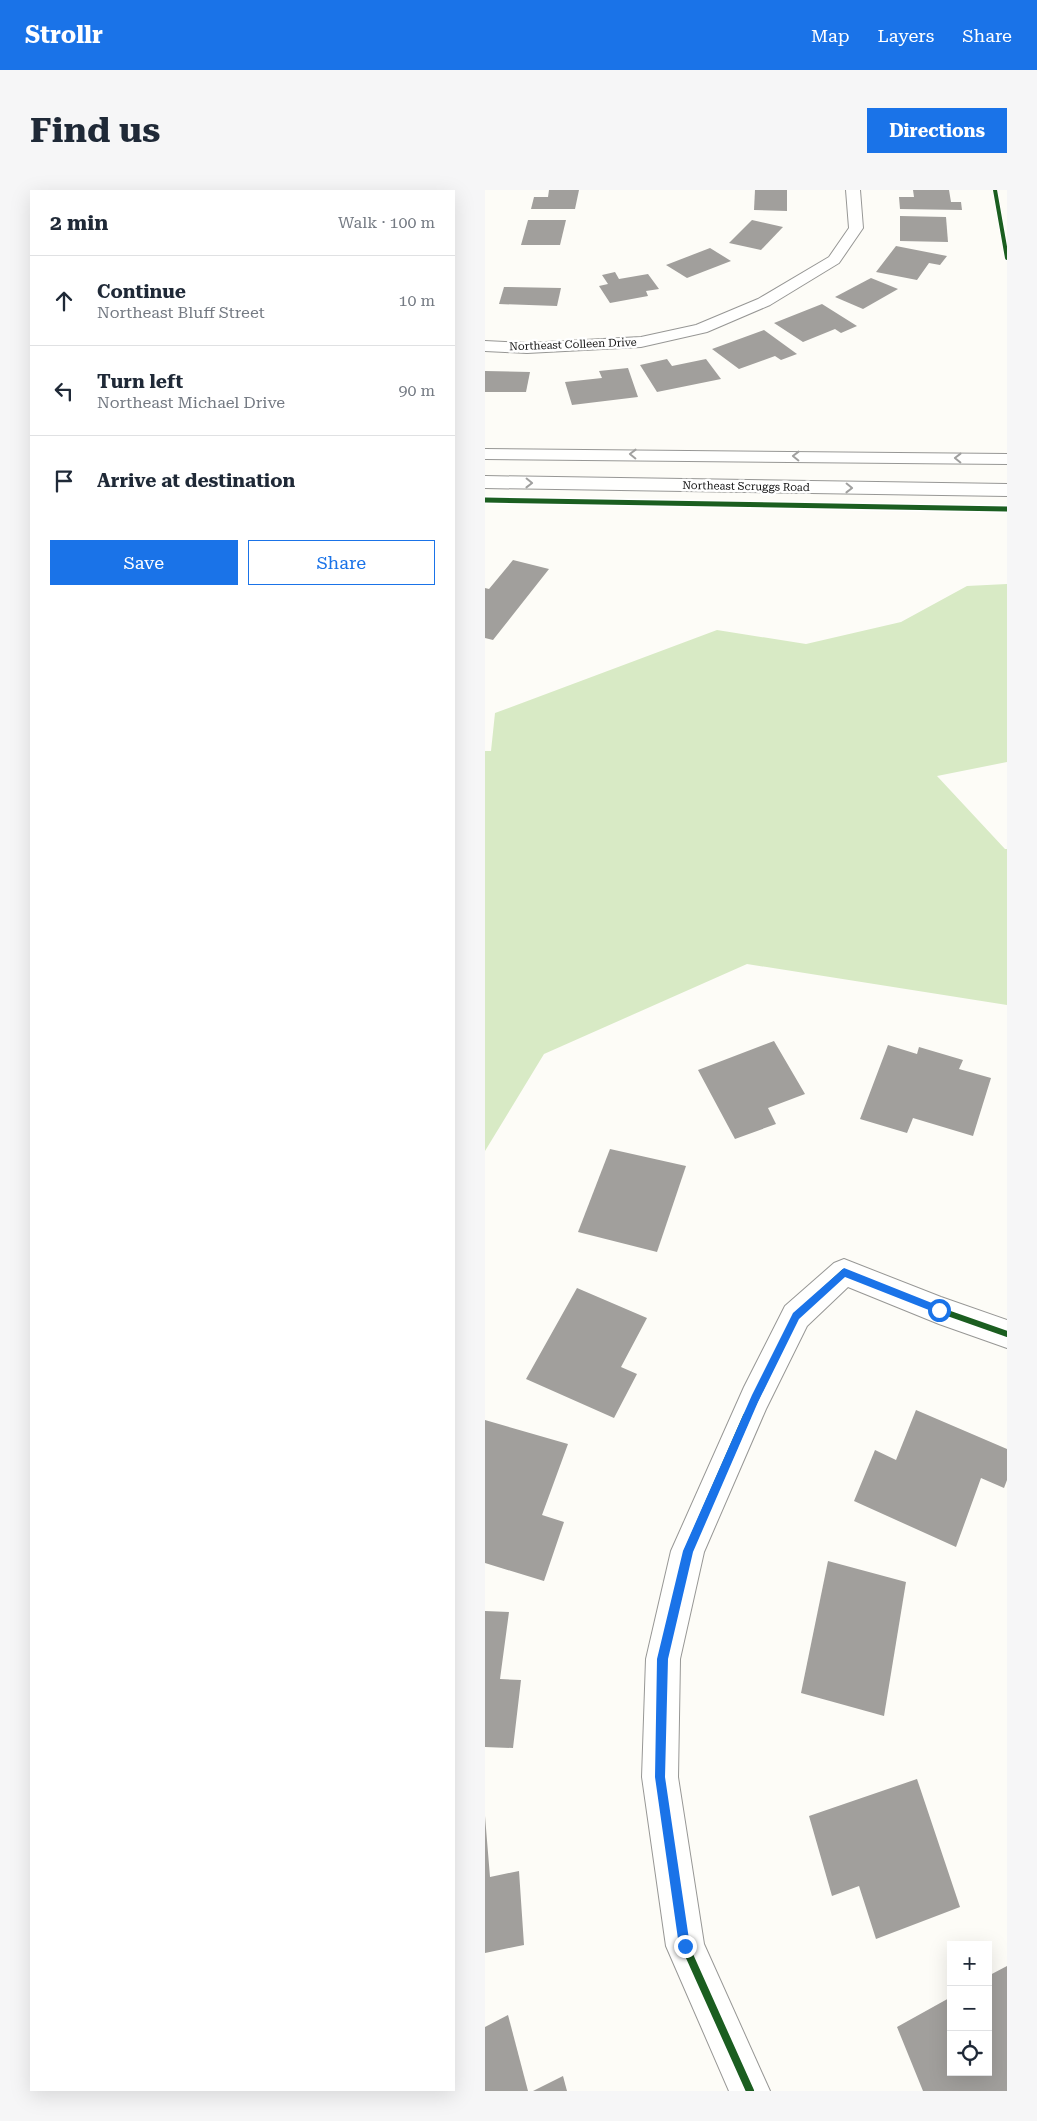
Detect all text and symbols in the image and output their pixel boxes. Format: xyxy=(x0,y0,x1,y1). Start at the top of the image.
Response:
text: Strollr xyxy=(25,21,103,49)
text: Map xyxy=(811,25,850,46)
text: Layers xyxy=(878,25,934,46)
text: Share xyxy=(962,25,1012,46)
button: Directions xyxy=(867,108,1007,153)
text: Find us xyxy=(30,110,160,151)
text: 2 min xyxy=(50,211,108,235)
text: Walk · 100 m xyxy=(338,213,435,232)
text: Continue xyxy=(97,280,186,303)
icon: ahead xyxy=(50,287,78,315)
text: 10 m xyxy=(398,291,435,310)
text: Northeast Bluff Street xyxy=(97,303,265,322)
street label: Northeast Colleen Drive xyxy=(509,336,637,353)
text: Turn left xyxy=(97,370,183,393)
icon: left xyxy=(50,377,78,405)
text: 90 m xyxy=(398,381,435,400)
text: Northeast Michael Drive xyxy=(97,393,285,412)
one-way arrow xyxy=(629,449,637,459)
one-way arrow xyxy=(792,451,800,461)
one-way arrow xyxy=(954,453,962,463)
icon: arrive xyxy=(50,467,78,495)
text: Arrive at destination xyxy=(97,469,295,492)
one-way arrow xyxy=(526,478,533,488)
street label: Northeast Scruggs Road xyxy=(682,479,810,494)
one-way arrow xyxy=(846,483,854,493)
button: Save xyxy=(50,540,238,585)
button: Share xyxy=(248,540,435,585)
route start xyxy=(928,1299,951,1322)
route end xyxy=(674,1935,697,1958)
map controls xyxy=(947,1941,992,2076)
button: + xyxy=(947,1941,992,1986)
button: − xyxy=(947,1986,992,2031)
button: locate xyxy=(947,2031,992,2076)

